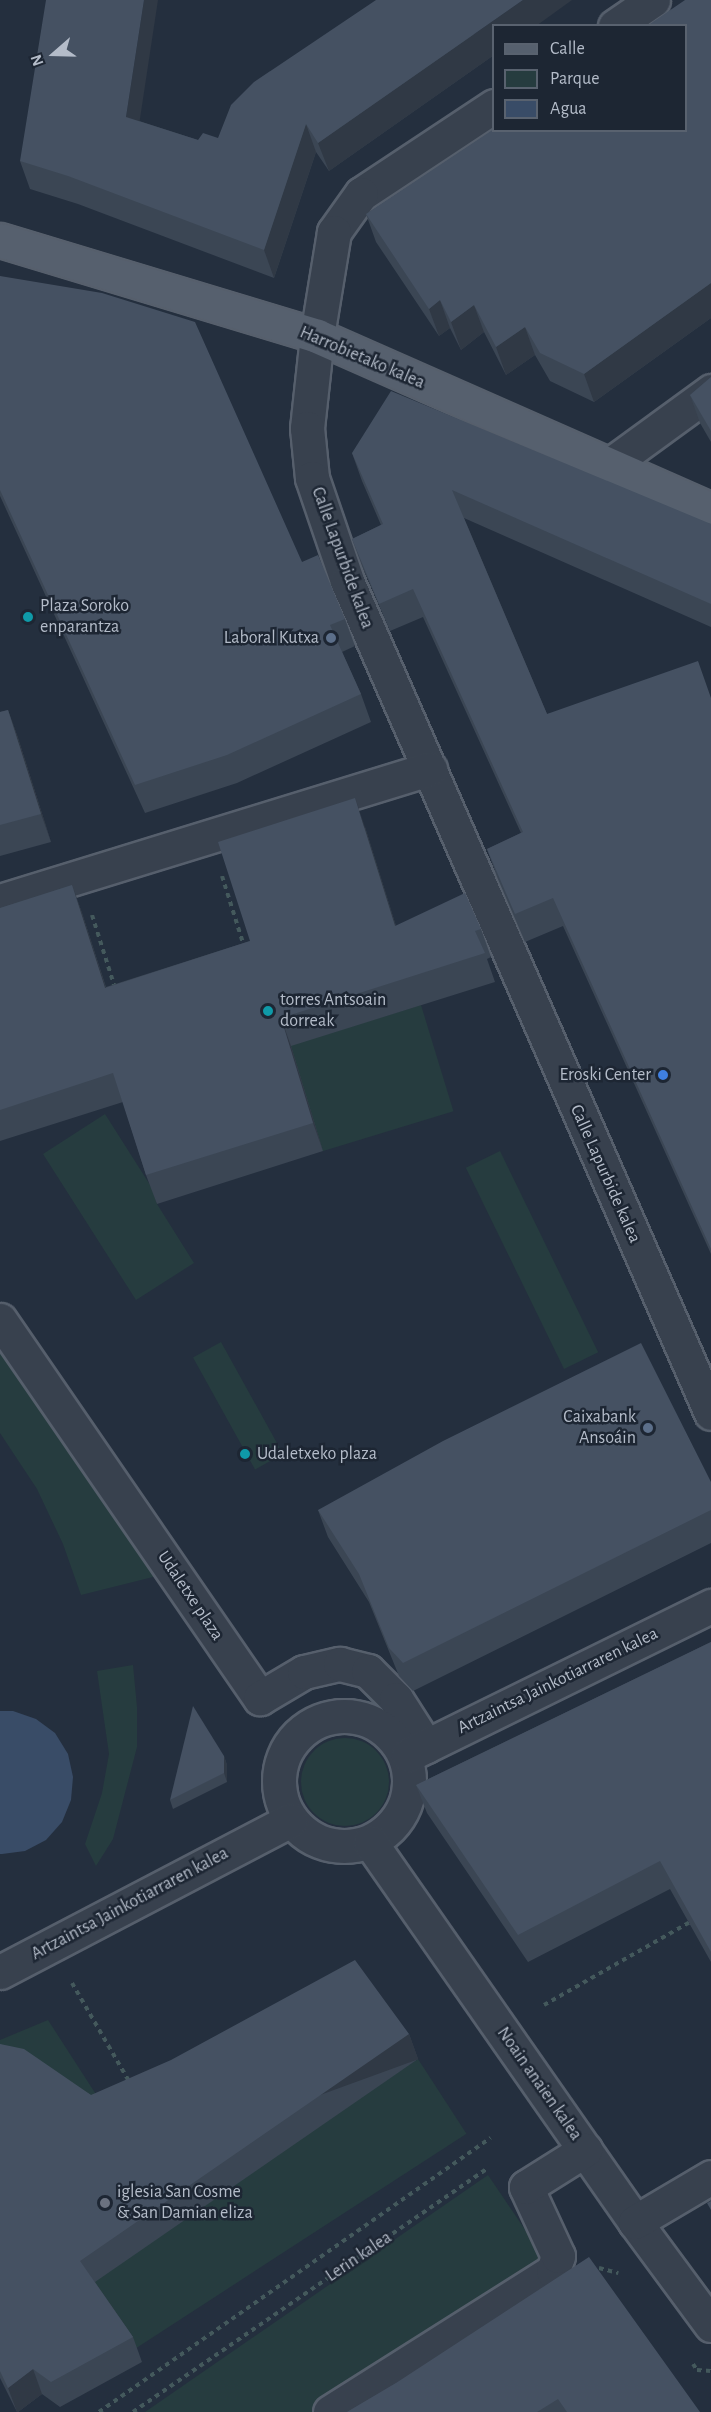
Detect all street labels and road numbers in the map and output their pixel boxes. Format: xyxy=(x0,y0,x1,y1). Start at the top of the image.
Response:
street label: Harrobietako kalea xyxy=(296,322,428,394)
street label: Calle Lapurbide kalea xyxy=(306,484,378,632)
street label: Calle Lapurbide kalea xyxy=(565,1102,645,1246)
street label: Udaletxe plaza xyxy=(152,1547,228,1645)
street label: Artzaintsa Jainkotiarraren kalea xyxy=(454,1623,662,1739)
street label: Artzaintsa Jainkotiarraren kalea xyxy=(28,1843,232,1965)
street label: Noain anaien kalea xyxy=(492,2023,586,2145)
street label: Lerin kalea xyxy=(322,2227,396,2287)

